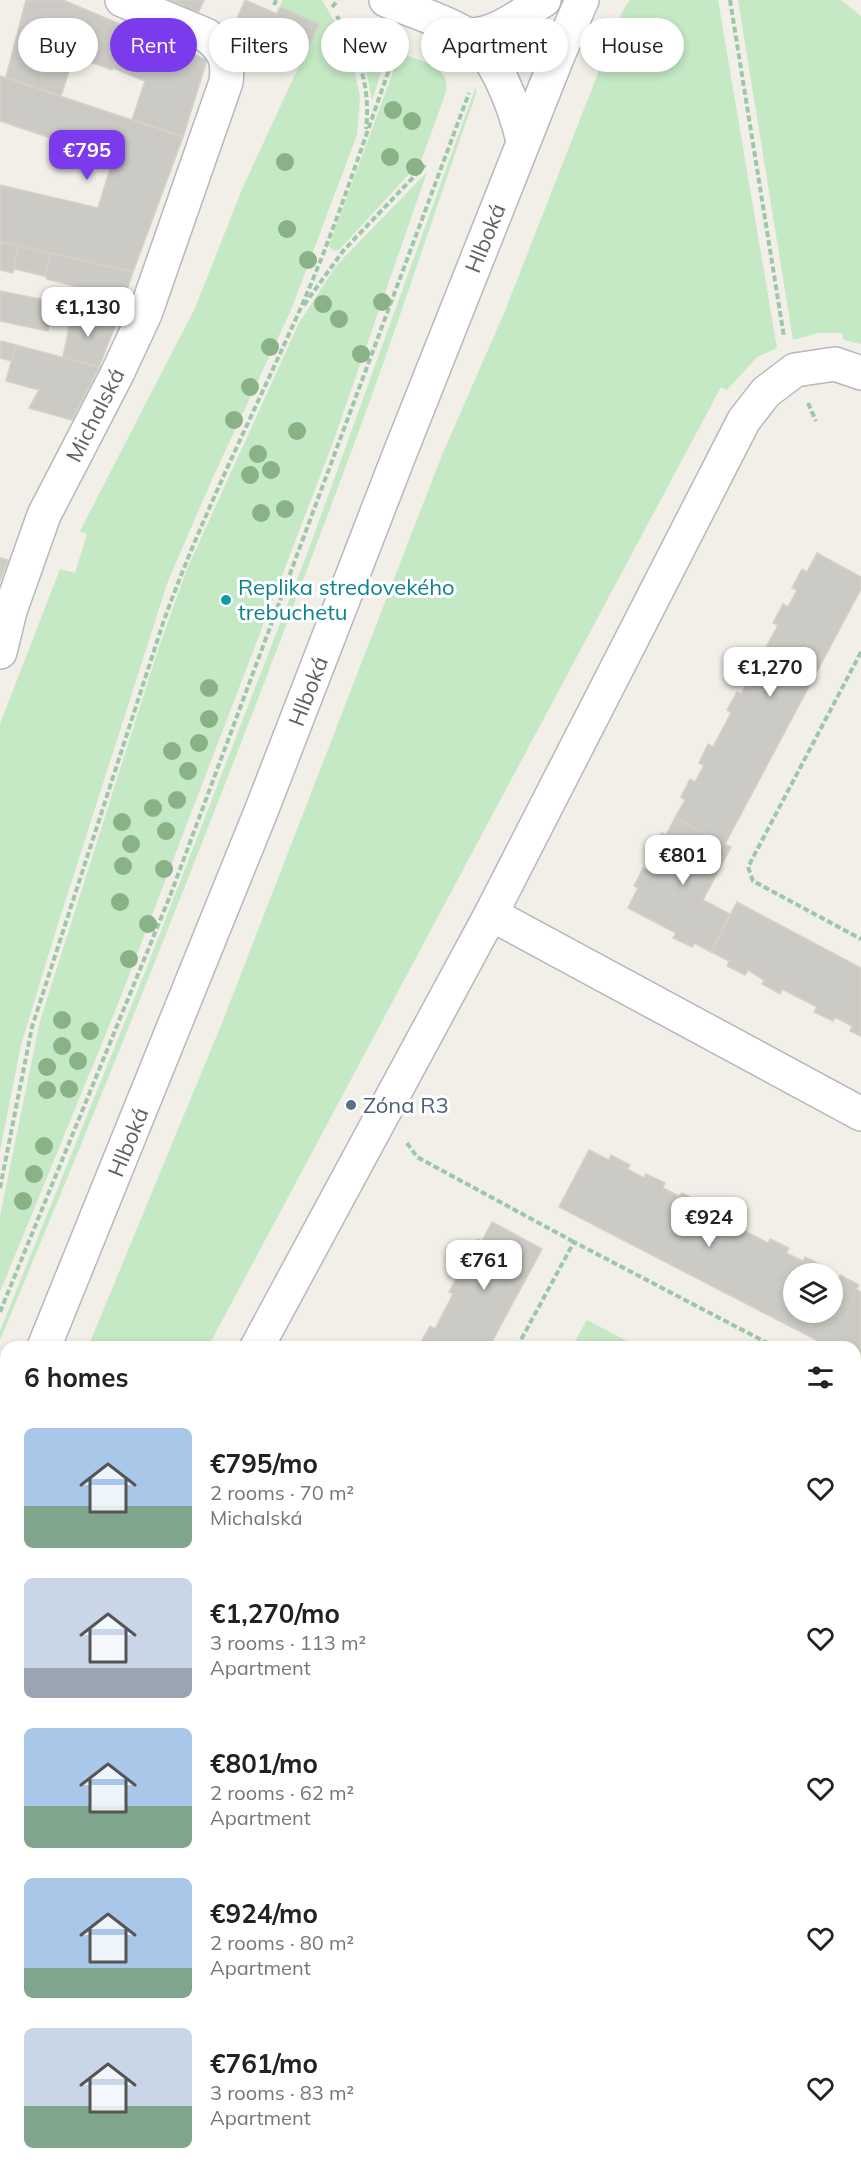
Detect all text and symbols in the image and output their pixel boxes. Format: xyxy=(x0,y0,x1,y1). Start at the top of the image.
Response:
chip: Buy xyxy=(18,18,98,72)
chip: Rent xyxy=(110,18,197,72)
chip: Filters xyxy=(209,18,309,72)
chip: New xyxy=(321,18,409,72)
chip: Apartment xyxy=(421,18,568,72)
chip: House xyxy=(580,18,684,72)
pin: €795 xyxy=(51,130,123,181)
text: €795 xyxy=(63,137,111,162)
street label: Hlboká xyxy=(458,199,512,277)
pin: €1,130 xyxy=(39,287,137,338)
text: €1,130 xyxy=(56,294,120,319)
street label: Michalská xyxy=(59,363,131,467)
place label: Replika stredovekého trebuchetu xyxy=(238,573,455,626)
marker: Replika stredovekého trebuchetu xyxy=(219,593,233,607)
pin: €1,270 xyxy=(721,647,819,698)
street label: Hlboká xyxy=(282,652,334,730)
text: €1,270 xyxy=(738,654,802,679)
pin: €801 xyxy=(647,835,719,886)
text: €801 xyxy=(659,842,707,867)
place label: Zóna R3 xyxy=(363,1091,449,1119)
marker: Zóna R3 xyxy=(344,1098,358,1112)
street label: Hlboká xyxy=(101,1103,155,1181)
pin: €924 xyxy=(673,1197,745,1248)
text: €924 xyxy=(685,1204,733,1229)
pin: €761 xyxy=(448,1240,520,1291)
text: €761 xyxy=(460,1247,508,1272)
map controls xyxy=(783,1263,843,1323)
button: layers xyxy=(783,1263,843,1323)
text: 6 homes xyxy=(24,1361,128,1394)
icon: filters xyxy=(804,1361,837,1394)
text: €795/mo xyxy=(210,1447,318,1480)
icon: home xyxy=(72,1452,144,1524)
icon: heart xyxy=(804,1472,837,1505)
text: 2 rooms · 70 m² xyxy=(210,1480,354,1505)
text: Michalská xyxy=(210,1505,303,1530)
text: €1,270/mo xyxy=(210,1597,340,1630)
icon: home xyxy=(72,1602,144,1674)
icon: heart xyxy=(804,1622,837,1655)
text: 3 rooms · 113 m² xyxy=(210,1630,366,1655)
text: Apartment xyxy=(210,1655,311,1680)
text: €801/mo xyxy=(210,1747,318,1780)
icon: home xyxy=(72,1752,144,1824)
icon: heart xyxy=(804,1772,837,1805)
text: 2 rooms · 62 m² xyxy=(210,1780,354,1805)
text: Apartment xyxy=(210,1805,311,1830)
text: €924/mo xyxy=(210,1897,318,1930)
icon: home xyxy=(72,1902,144,1974)
icon: heart xyxy=(804,1922,837,1955)
text: 2 rooms · 80 m² xyxy=(210,1930,354,1955)
text: Apartment xyxy=(210,1955,311,1980)
text: €761/mo xyxy=(210,2047,318,2080)
icon: home xyxy=(72,2052,144,2124)
icon: heart xyxy=(804,2072,837,2105)
text: 3 rooms · 83 m² xyxy=(210,2080,354,2105)
text: Apartment xyxy=(210,2105,311,2130)

